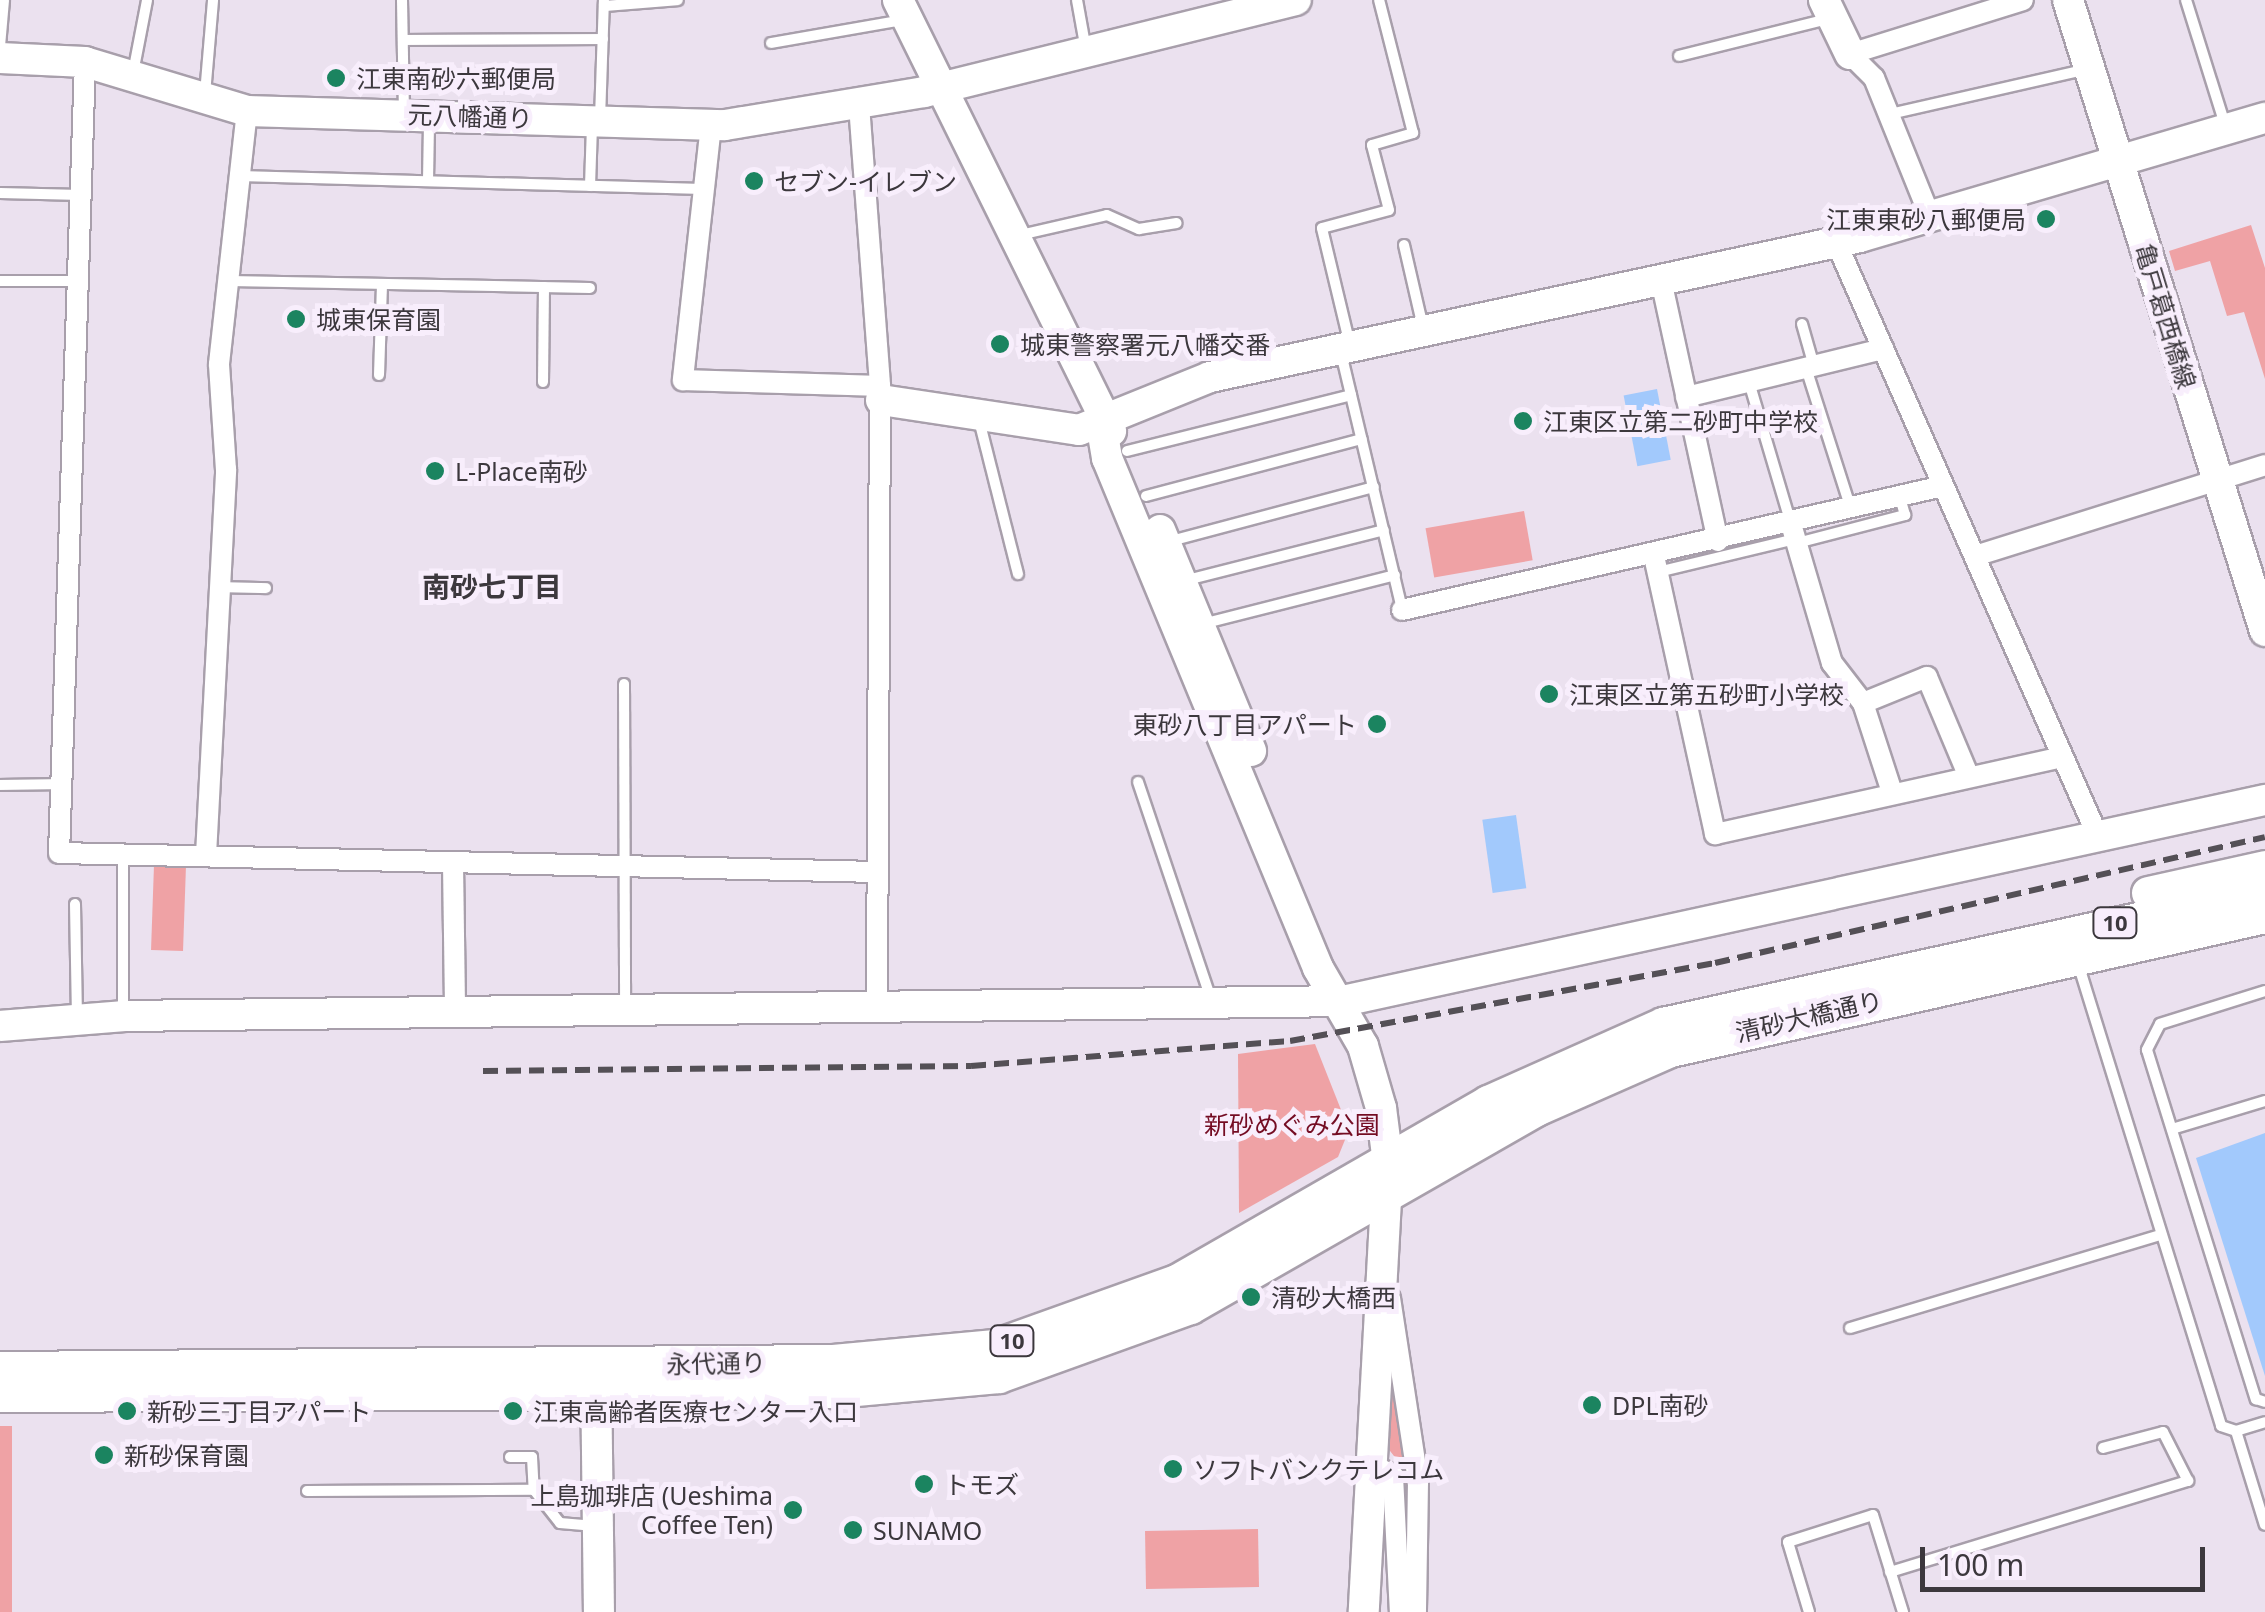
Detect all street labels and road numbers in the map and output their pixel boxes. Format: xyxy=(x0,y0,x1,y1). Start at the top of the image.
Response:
street label: 元八幡通り xyxy=(407,99,533,133)
street label: 亀戸葛西橋線 xyxy=(2130,240,2202,392)
road number: 10 xyxy=(2090,906,2140,940)
street label: 清砂大橋通り xyxy=(1733,985,1885,1047)
road number: 10 xyxy=(987,1324,1037,1358)
street label: 永代通り xyxy=(666,1347,766,1379)

